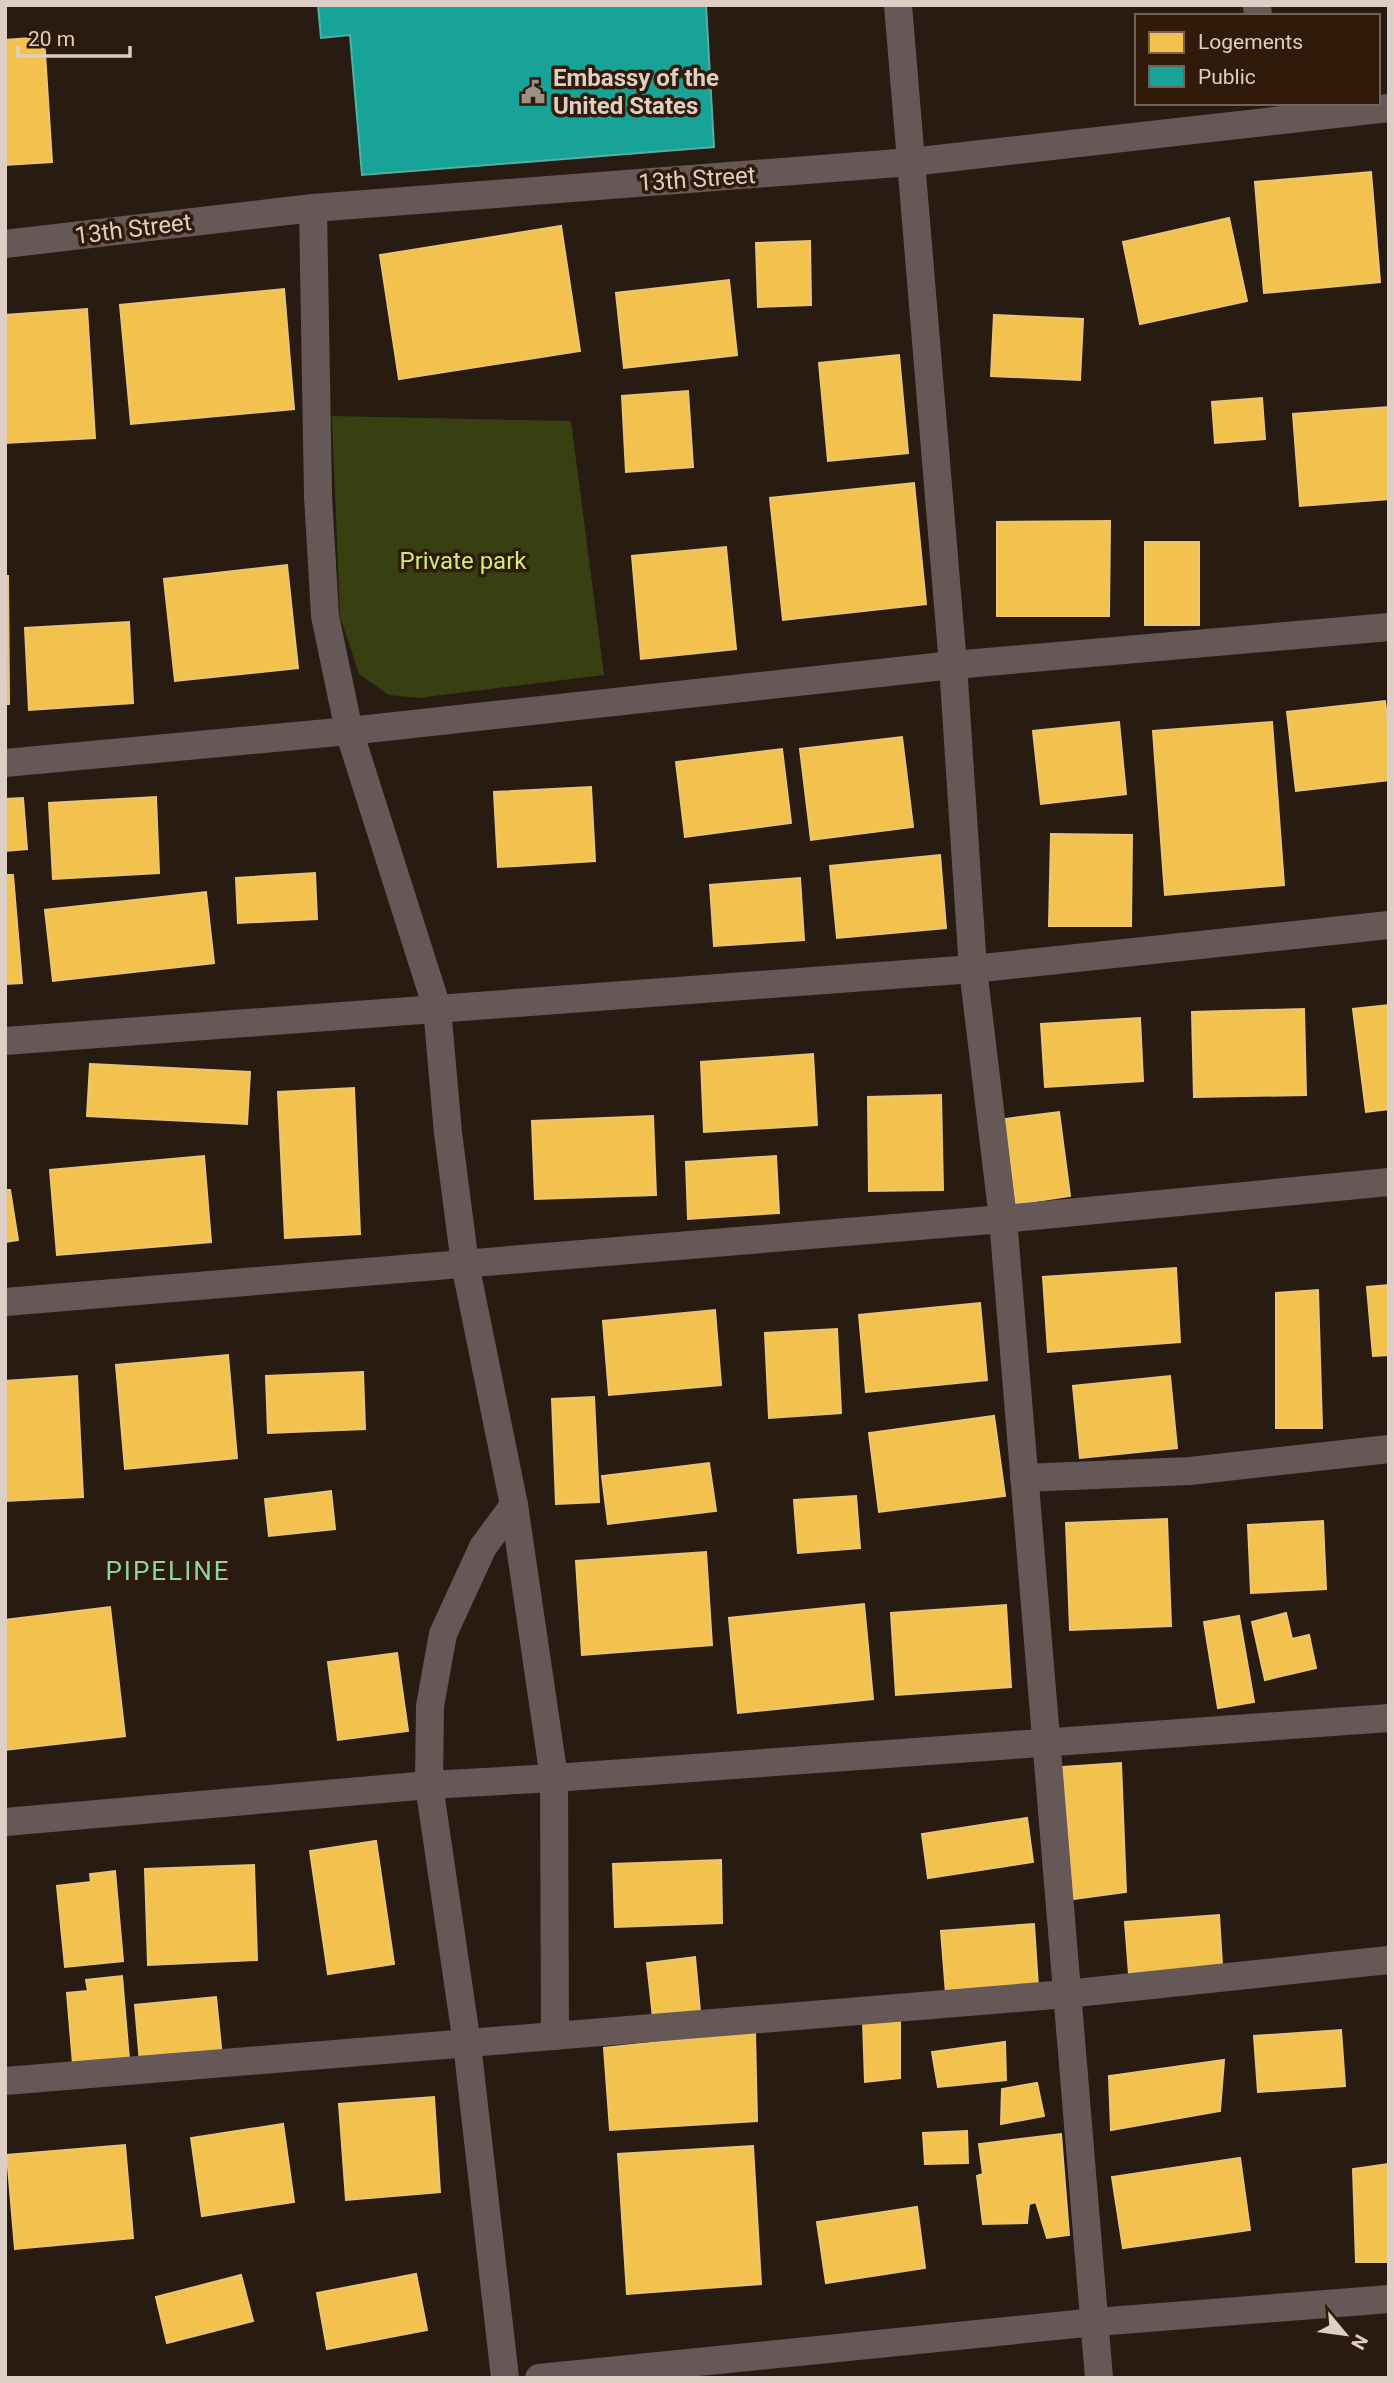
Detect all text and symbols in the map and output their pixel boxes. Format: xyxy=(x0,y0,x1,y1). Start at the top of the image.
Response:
scale bar xyxy=(18,14,130,58)
legend xyxy=(1135,14,1380,105)
text: 20 m xyxy=(28,27,75,51)
text: Logements xyxy=(1198,30,1303,54)
place label: Embassy of the United States xyxy=(553,64,719,120)
text: Public xyxy=(1198,65,1256,89)
public building icon: Embassy of the United States xyxy=(519,78,547,106)
street label: 13th Street xyxy=(638,161,757,197)
street label: 13th Street xyxy=(73,208,193,250)
park label: Private park xyxy=(400,547,527,575)
district label: PIPELINE xyxy=(105,1556,231,1586)
north arrow xyxy=(1310,2299,1380,2369)
text: N xyxy=(1346,2331,1373,2353)

